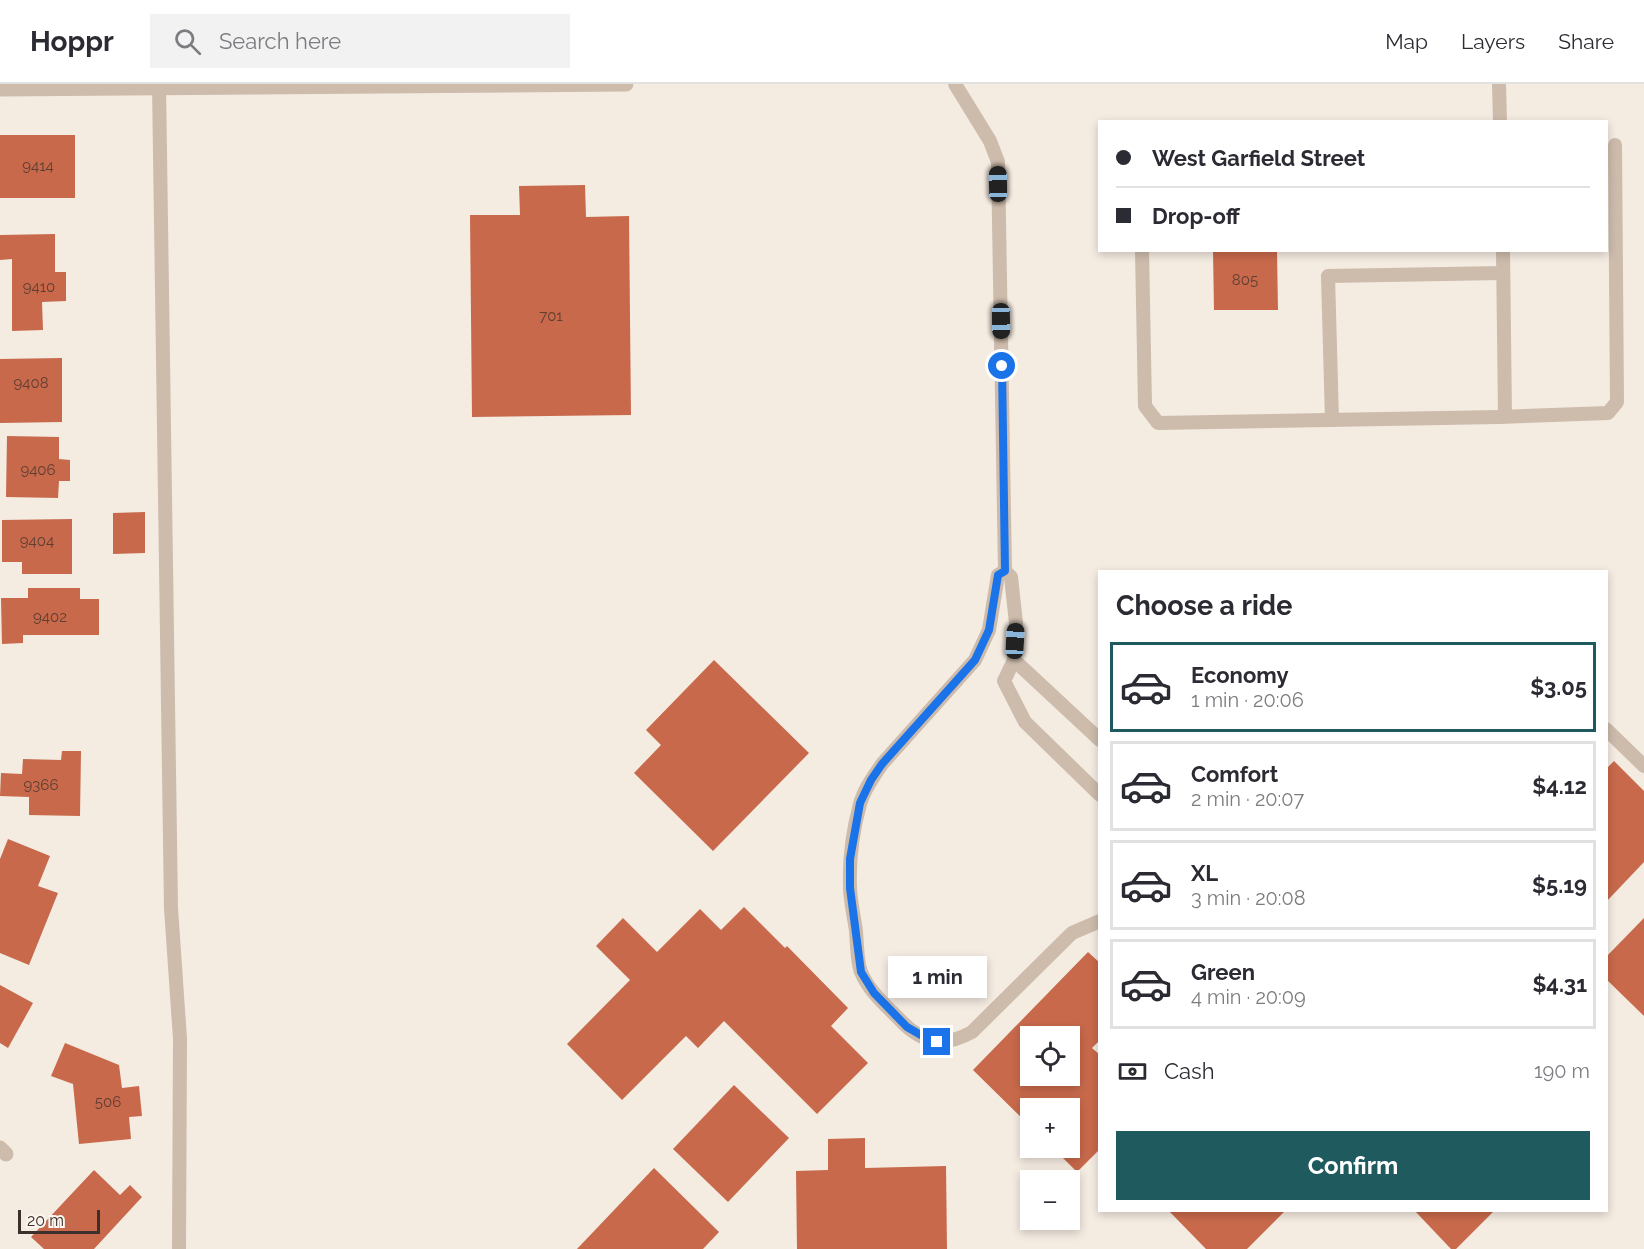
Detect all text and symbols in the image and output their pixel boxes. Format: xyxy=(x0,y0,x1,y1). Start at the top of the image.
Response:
search box xyxy=(150,14,570,68)
text: Hoppr xyxy=(30,25,114,58)
icon: search xyxy=(171,25,204,58)
text: Search here xyxy=(219,28,341,54)
text: Map xyxy=(1385,29,1428,54)
text: Layers xyxy=(1461,29,1525,54)
text: Share xyxy=(1558,29,1614,54)
text: West Garfield Street xyxy=(1152,145,1365,171)
house number: 9414 xyxy=(22,157,54,175)
car xyxy=(989,166,1007,202)
text: Drop-off xyxy=(1152,203,1240,229)
house number: 805 xyxy=(1232,271,1258,289)
house number: 9410 xyxy=(23,278,55,296)
car xyxy=(992,303,1010,339)
house number: 701 xyxy=(539,307,563,325)
route start xyxy=(988,352,1015,379)
house number: 9408 xyxy=(13,374,49,392)
house number: 9406 xyxy=(20,461,56,479)
house number: 9404 xyxy=(20,532,54,550)
text: Choose a ride xyxy=(1116,590,1292,621)
house number: 9402 xyxy=(33,608,67,626)
car xyxy=(1005,623,1025,659)
icon: car xyxy=(1119,660,1173,714)
text: Economy xyxy=(1191,662,1289,688)
text: $3.05 xyxy=(1530,674,1587,700)
text: 1 min · 20:06 xyxy=(1191,688,1304,712)
icon: car xyxy=(1119,759,1173,813)
text: Comfort xyxy=(1191,761,1278,787)
text: $4.12 xyxy=(1532,773,1587,799)
house number: 9366 xyxy=(24,776,58,794)
text: 2 min · 20:07 xyxy=(1191,787,1304,811)
icon: car xyxy=(1119,858,1173,912)
text: XL xyxy=(1191,860,1218,886)
text: $5.19 xyxy=(1532,872,1587,898)
text: 3 min · 20:08 xyxy=(1191,886,1306,910)
callout: 1 min xyxy=(888,955,986,997)
icon: car xyxy=(1119,957,1173,1011)
text: Green xyxy=(1191,959,1255,985)
text: 1 min xyxy=(912,965,963,989)
text: $4.31 xyxy=(1532,971,1587,997)
text: 4 min · 20:09 xyxy=(1191,985,1306,1009)
map controls xyxy=(1020,1026,1080,1230)
button: locate xyxy=(1020,1026,1080,1086)
route end xyxy=(923,1028,950,1055)
icon: cash xyxy=(1116,1055,1149,1088)
text: Cash xyxy=(1164,1058,1215,1084)
text: 190 m xyxy=(1534,1059,1590,1083)
house number: 506 xyxy=(95,1093,121,1111)
button: + xyxy=(1020,1098,1080,1158)
button: Confirm xyxy=(1116,1131,1590,1200)
button: − xyxy=(1020,1170,1080,1230)
scale bar xyxy=(18,1207,100,1234)
text: 20 m xyxy=(27,1211,64,1230)

